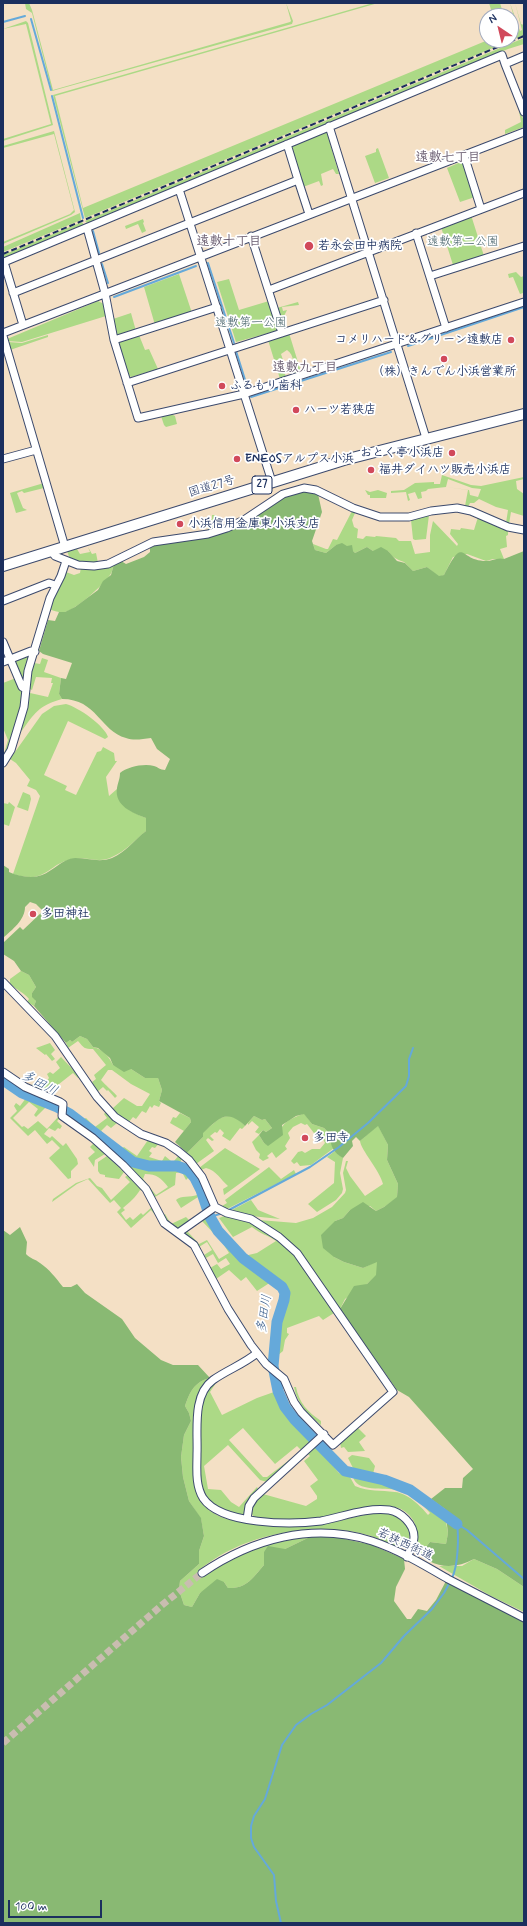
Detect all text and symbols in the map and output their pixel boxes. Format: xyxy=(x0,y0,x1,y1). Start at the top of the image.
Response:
north arrow xyxy=(479,8,519,48)
text: N xyxy=(486,11,500,27)
district label: 遠敷七丁目 xyxy=(416,150,480,166)
district label: 遠敷十丁目 xyxy=(197,234,261,250)
park label: 遠敷第二公園 xyxy=(427,235,499,249)
place label: 若永会田中病院 xyxy=(318,239,402,253)
marker: 若永会田中病院 xyxy=(303,240,315,252)
park label: 遠敷第一公園 xyxy=(215,316,287,330)
place label: コメリハード＆グリーン遠敷店 xyxy=(335,333,503,347)
marker: コメリハード＆グリーン遠敷店 xyxy=(506,335,516,345)
marker: （株）きんでん小浜営業所 xyxy=(439,354,449,364)
district label: 遠敷九丁目 xyxy=(273,360,337,376)
place label: （株）きんでん小浜営業所 xyxy=(372,365,516,379)
place label: ふるもり歯科 xyxy=(230,379,302,393)
marker: ふるもり歯科 xyxy=(217,381,227,391)
place label: ハーツ若狭店 xyxy=(304,403,376,417)
marker: ハーツ若狭店 xyxy=(291,405,301,415)
place label: おとく亭小浜店 xyxy=(360,446,444,460)
marker: おとく亭小浜店 xyxy=(447,448,457,458)
place label: ENEOSアルプス小浜 xyxy=(245,452,354,466)
marker: ENEOSアルプス小浜 xyxy=(232,454,242,464)
place label: 福井ダイハツ販売小浜店 xyxy=(379,463,511,477)
marker: 福井ダイハツ販売小浜店 xyxy=(366,465,376,475)
street label: 国道27号 xyxy=(187,473,237,501)
road number: 27 xyxy=(252,476,272,494)
place label: 小浜信用金庫東小浜支店 xyxy=(188,517,320,531)
marker: 小浜信用金庫東小浜支店 xyxy=(175,519,185,529)
place label: 多田神社 xyxy=(41,907,89,921)
marker: 多田神社 xyxy=(28,909,38,919)
water label: 多田川 xyxy=(18,1068,60,1100)
place label: 多田寺 xyxy=(313,1131,349,1145)
marker: 多田寺 xyxy=(300,1133,310,1143)
water label: 多田川 xyxy=(254,1294,276,1334)
street label: 若狭西街道 xyxy=(375,1526,435,1564)
scale bar xyxy=(10,1892,104,1918)
text: 100 m xyxy=(15,1899,47,1915)

